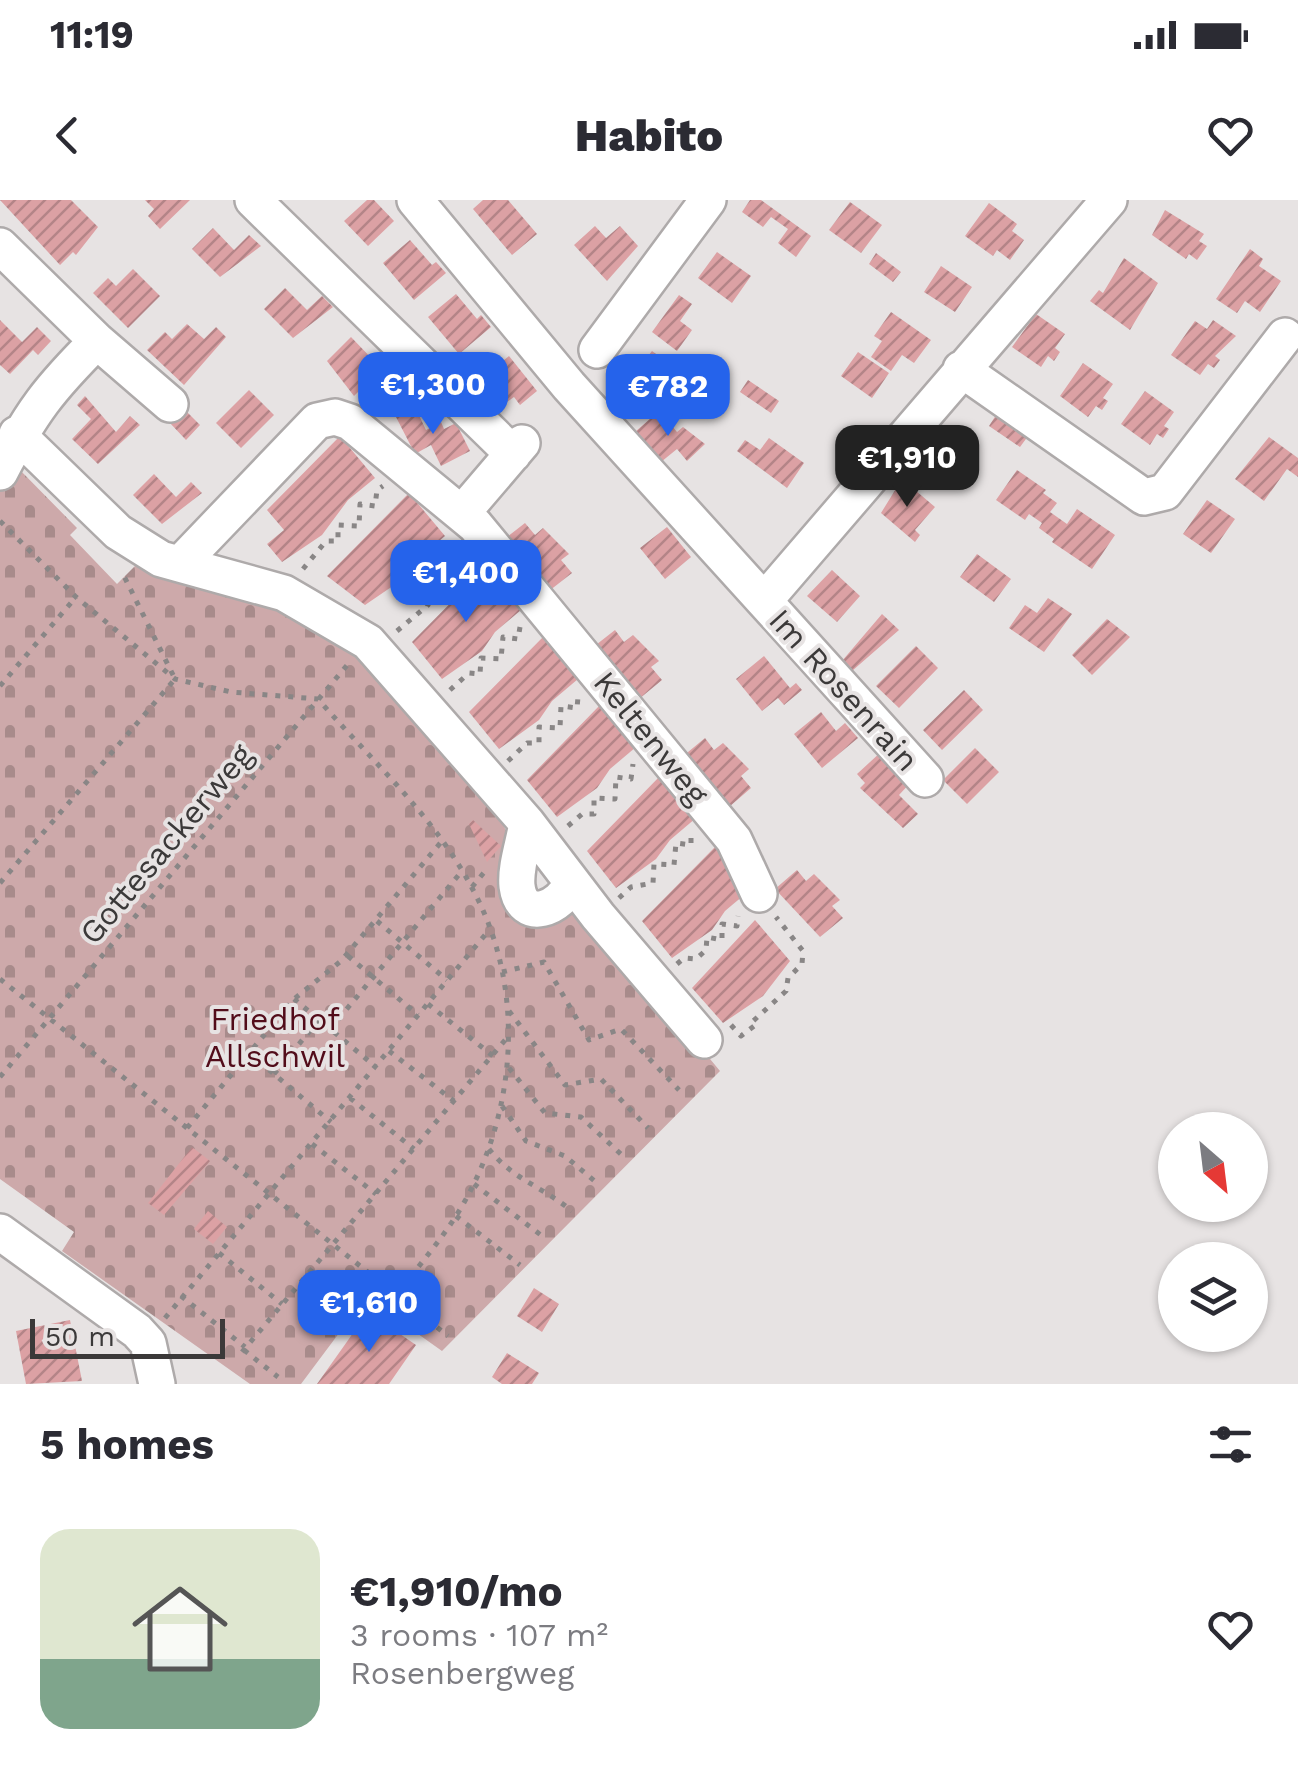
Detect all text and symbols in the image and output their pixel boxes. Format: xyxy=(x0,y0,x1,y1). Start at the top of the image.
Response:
text: 11:19 xyxy=(50,13,134,57)
icon: back xyxy=(40,108,95,163)
icon: heart xyxy=(1203,108,1258,163)
text: Habito xyxy=(575,109,723,162)
pin: €1,300 xyxy=(352,352,514,437)
pin: €782 xyxy=(609,354,727,439)
text: €1,300 xyxy=(380,365,486,403)
text: €782 xyxy=(628,367,708,405)
pin: €1,910 xyxy=(826,425,988,510)
text: €1,910 xyxy=(857,438,957,476)
pin: €1,400 xyxy=(385,540,547,625)
text: €1,400 xyxy=(412,553,520,591)
street label: Im Rosenrain xyxy=(761,601,927,779)
street label: Keltenweg xyxy=(586,664,717,813)
street label: Gottesackerweg xyxy=(71,736,261,952)
park label: Friedhof Allschwil xyxy=(205,1000,345,1075)
north arrow xyxy=(1158,1112,1268,1222)
map controls xyxy=(1158,1112,1268,1352)
button: layers xyxy=(1158,1242,1268,1352)
pin: €1,610 xyxy=(288,1270,450,1355)
text: €1,610 xyxy=(320,1283,418,1321)
scale bar xyxy=(30,1314,225,1358)
text: 50 m xyxy=(45,1320,115,1353)
icon: filters xyxy=(1203,1417,1258,1472)
text: 5 homes xyxy=(40,1420,214,1469)
text: €1,910/mo xyxy=(350,1567,563,1616)
icon: home xyxy=(120,1569,240,1689)
icon: heart xyxy=(1203,1602,1258,1657)
text: 3 rooms · 107 m² xyxy=(350,1616,608,1654)
text: Rosenbergweg xyxy=(350,1654,574,1692)

